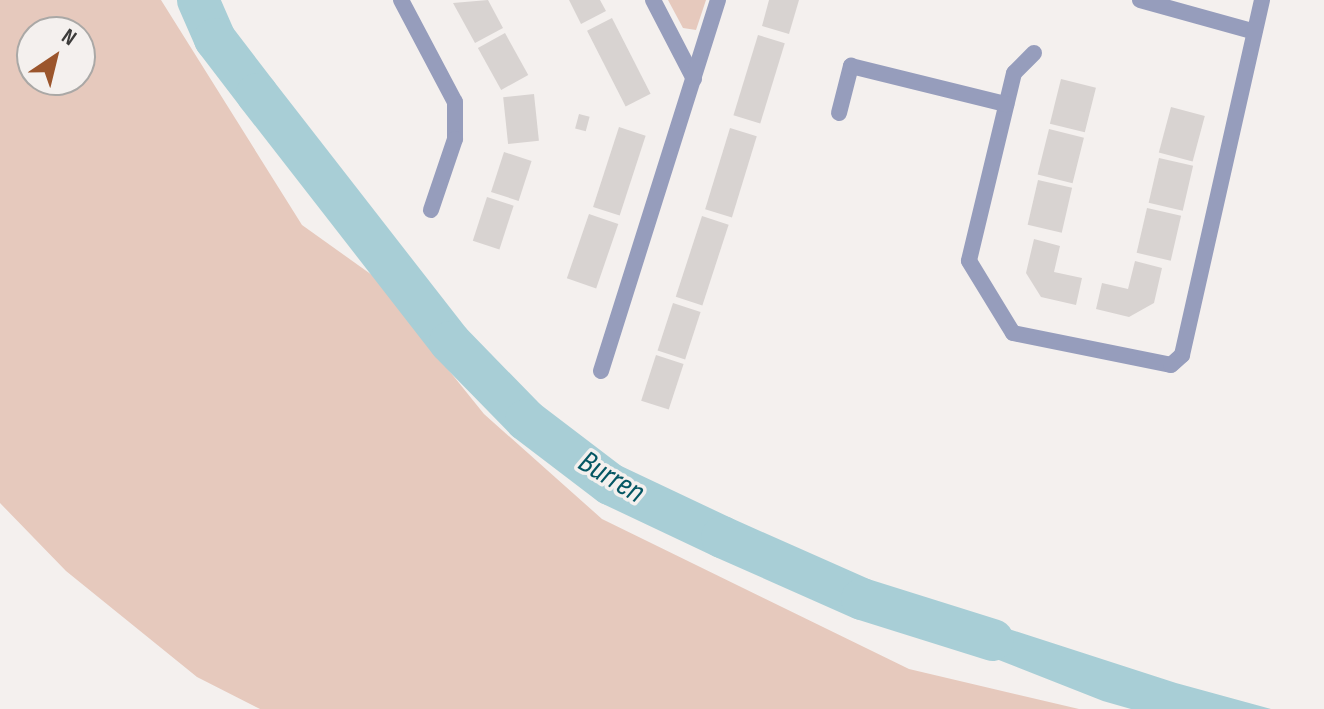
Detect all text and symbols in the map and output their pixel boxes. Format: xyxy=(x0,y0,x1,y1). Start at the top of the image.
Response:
north arrow xyxy=(16,16,96,96)
text: N xyxy=(56,23,81,52)
water label: Burren xyxy=(571,443,651,513)

